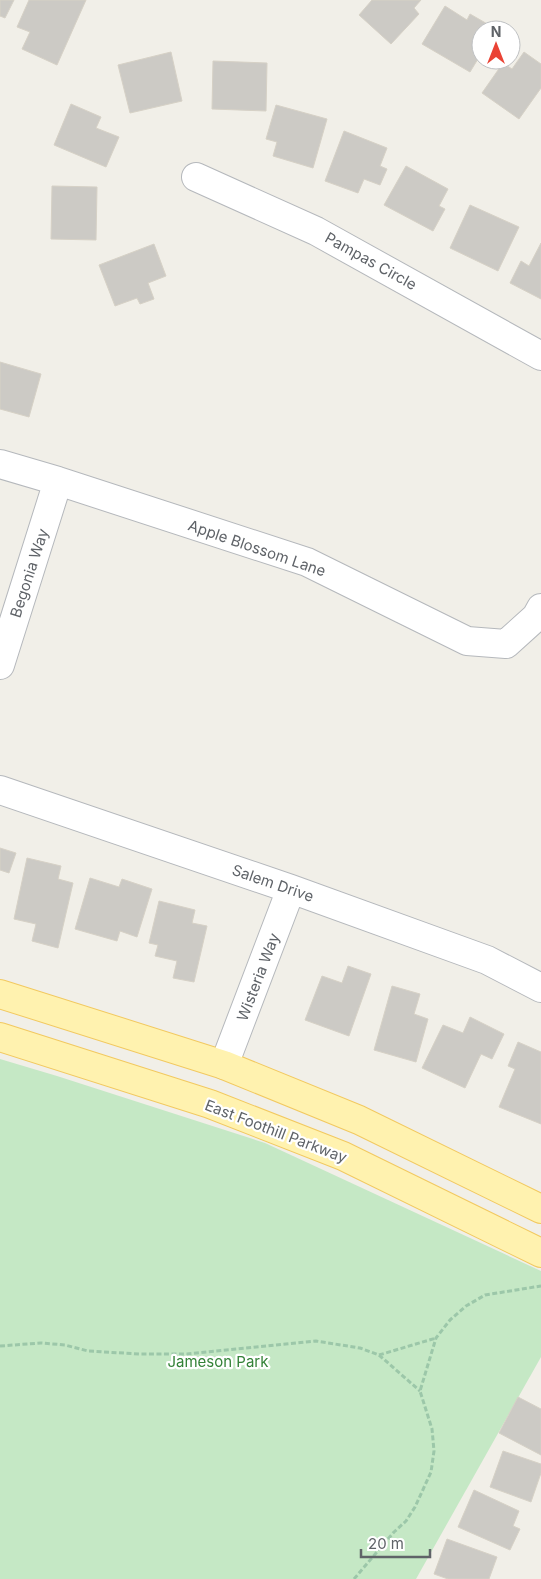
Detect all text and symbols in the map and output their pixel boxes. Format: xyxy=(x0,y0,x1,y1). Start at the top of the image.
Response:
north arrow xyxy=(471,20,521,70)
text: N xyxy=(491,23,501,40)
street label: Pampas Circle xyxy=(322,228,420,294)
street label: Apple Blossom Lane xyxy=(186,516,328,580)
street label: Begonia Way xyxy=(6,526,53,620)
street label: Salem Drive xyxy=(230,860,316,906)
street label: Wisteria Way xyxy=(233,930,284,1024)
street label: East Foothill Parkway xyxy=(202,1095,350,1167)
park label: Jameson Park xyxy=(168,1352,269,1371)
scale bar xyxy=(361,1526,430,1558)
text: 20 m xyxy=(368,1534,404,1553)

